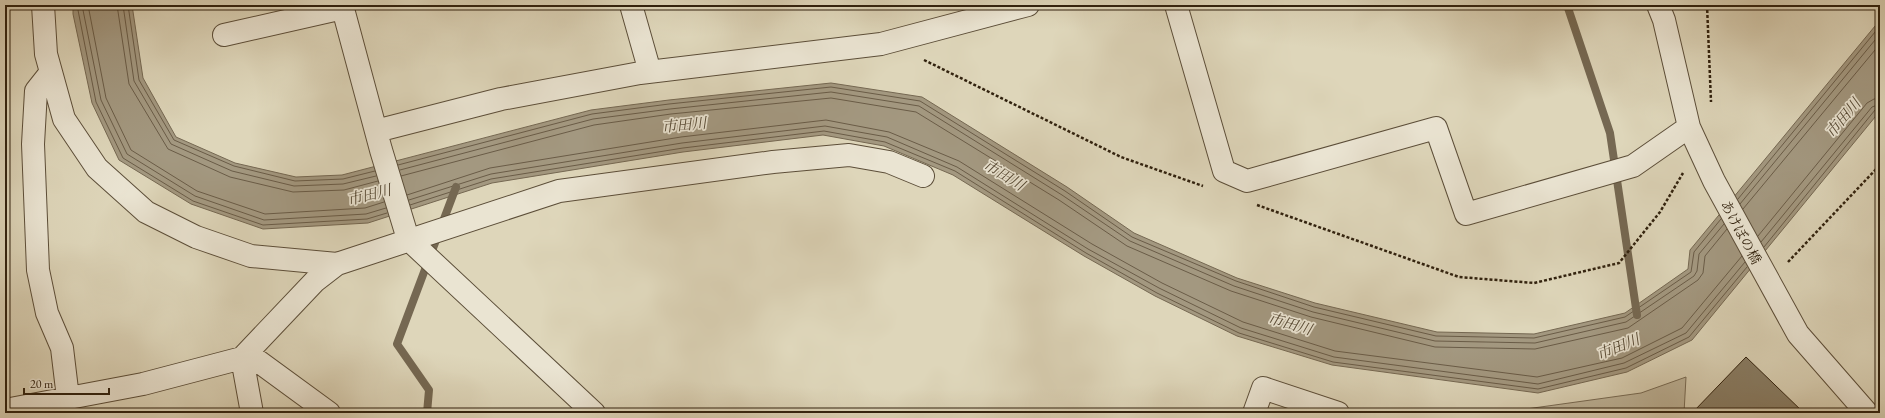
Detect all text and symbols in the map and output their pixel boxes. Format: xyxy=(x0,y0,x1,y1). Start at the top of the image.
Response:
water label: 市田川 xyxy=(1821,93,1866,141)
water label: 市田川 xyxy=(661,112,709,136)
water label: 市田川 xyxy=(980,155,1030,195)
water label: 市田川 xyxy=(345,179,395,209)
street label: あけぼの橋 xyxy=(1717,197,1765,267)
water label: 市田川 xyxy=(1266,308,1316,339)
water label: 市田川 xyxy=(1593,329,1644,364)
scale bar xyxy=(24,370,109,396)
text: 20 m xyxy=(30,376,54,392)

